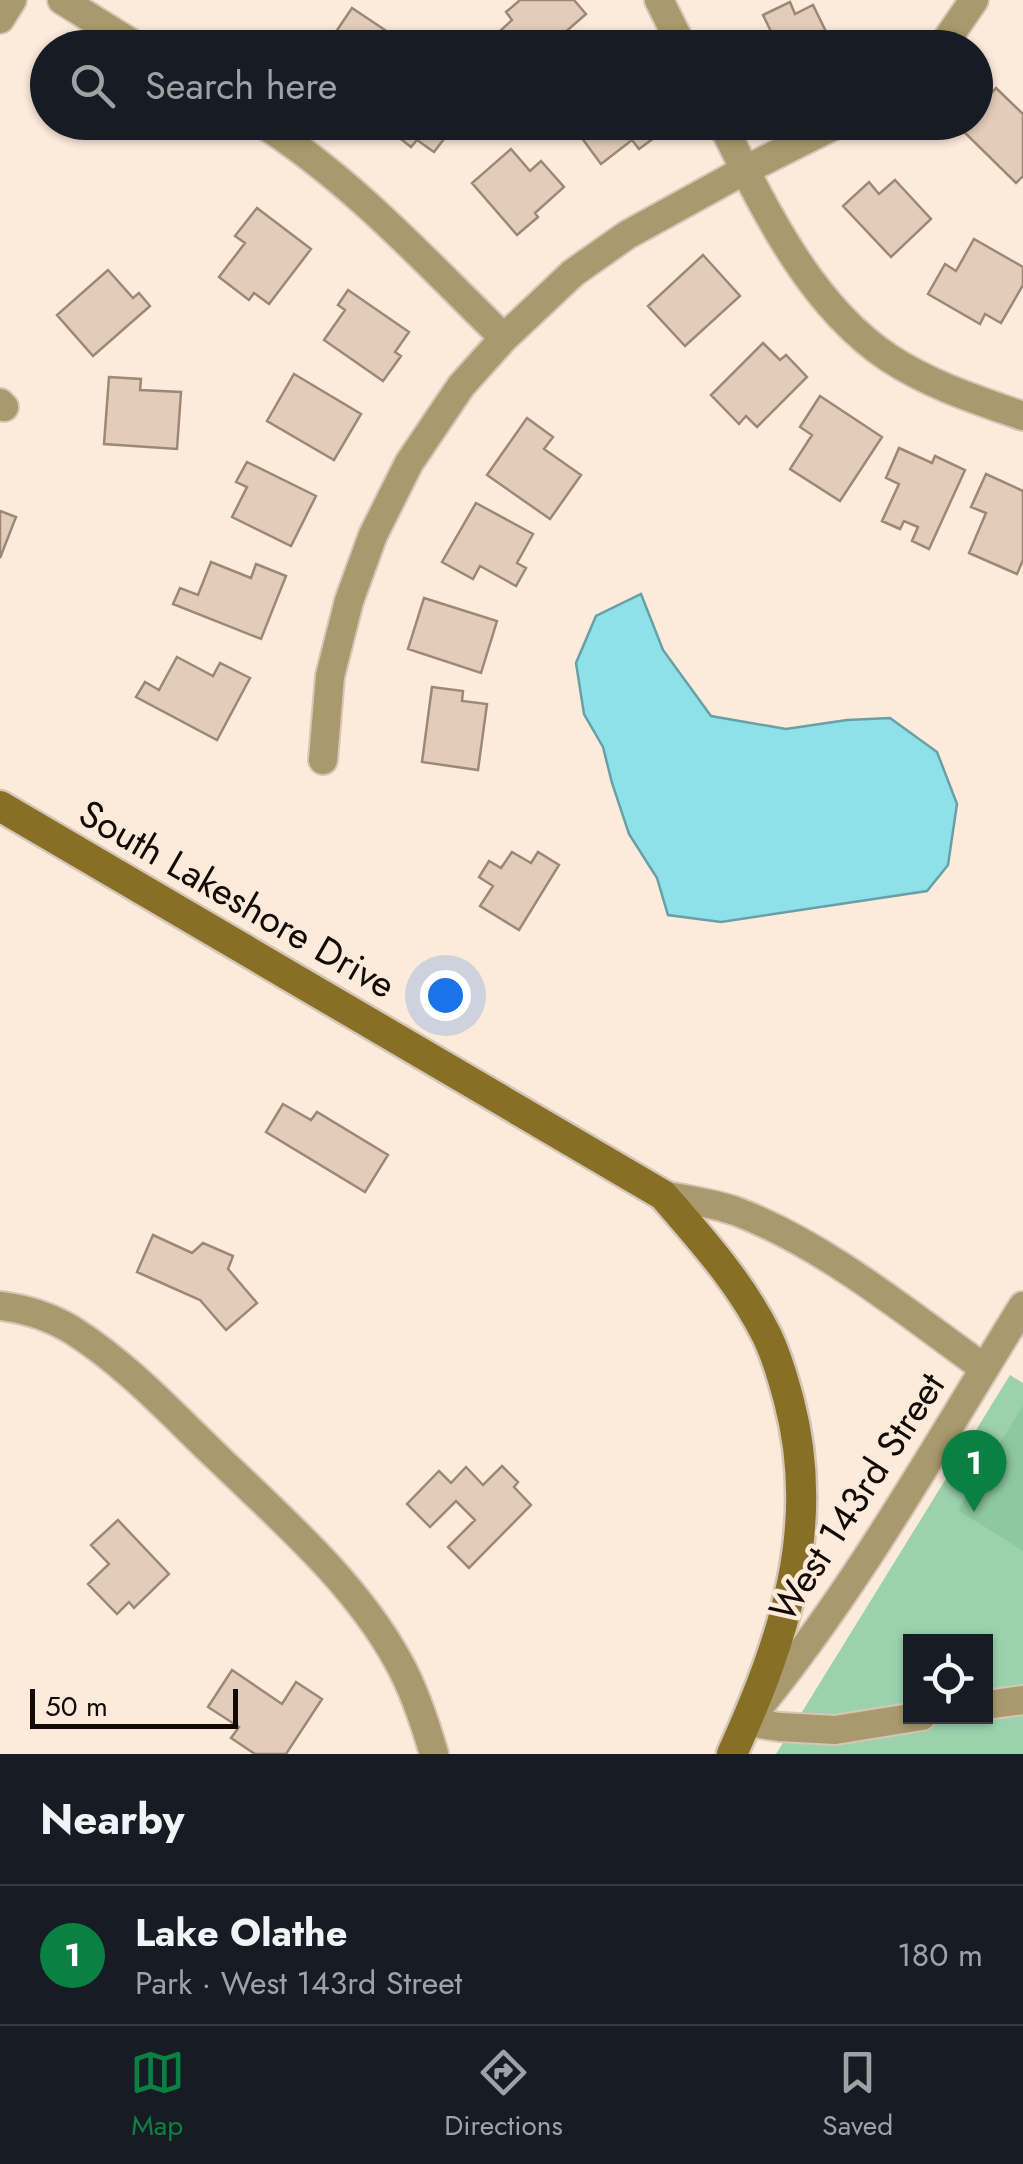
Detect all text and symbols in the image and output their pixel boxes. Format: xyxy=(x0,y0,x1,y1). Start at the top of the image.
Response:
search box xyxy=(30,30,993,140)
icon: search xyxy=(65,58,120,113)
text: Search here xyxy=(145,58,337,113)
street label: South Lakeshore Drive xyxy=(69,785,406,1012)
your location xyxy=(420,970,471,1021)
street label: West 143rd Street xyxy=(755,1362,958,1632)
pin: 1 xyxy=(942,1430,1006,1512)
map controls xyxy=(903,1634,993,1724)
button: locate xyxy=(903,1634,993,1724)
scale bar xyxy=(30,1684,238,1728)
text: 50 m xyxy=(45,1686,108,1727)
text: Nearby xyxy=(40,1789,184,1850)
text: Lake Olathe xyxy=(135,1905,348,1960)
text: 1 xyxy=(64,1932,81,1978)
text: 180 m xyxy=(897,1932,983,1978)
text: Park · West 143rd Street xyxy=(135,1960,462,2006)
tab: Map xyxy=(130,2045,185,2146)
tab: Directions xyxy=(444,2045,563,2146)
tab: Saved xyxy=(822,2045,893,2146)

